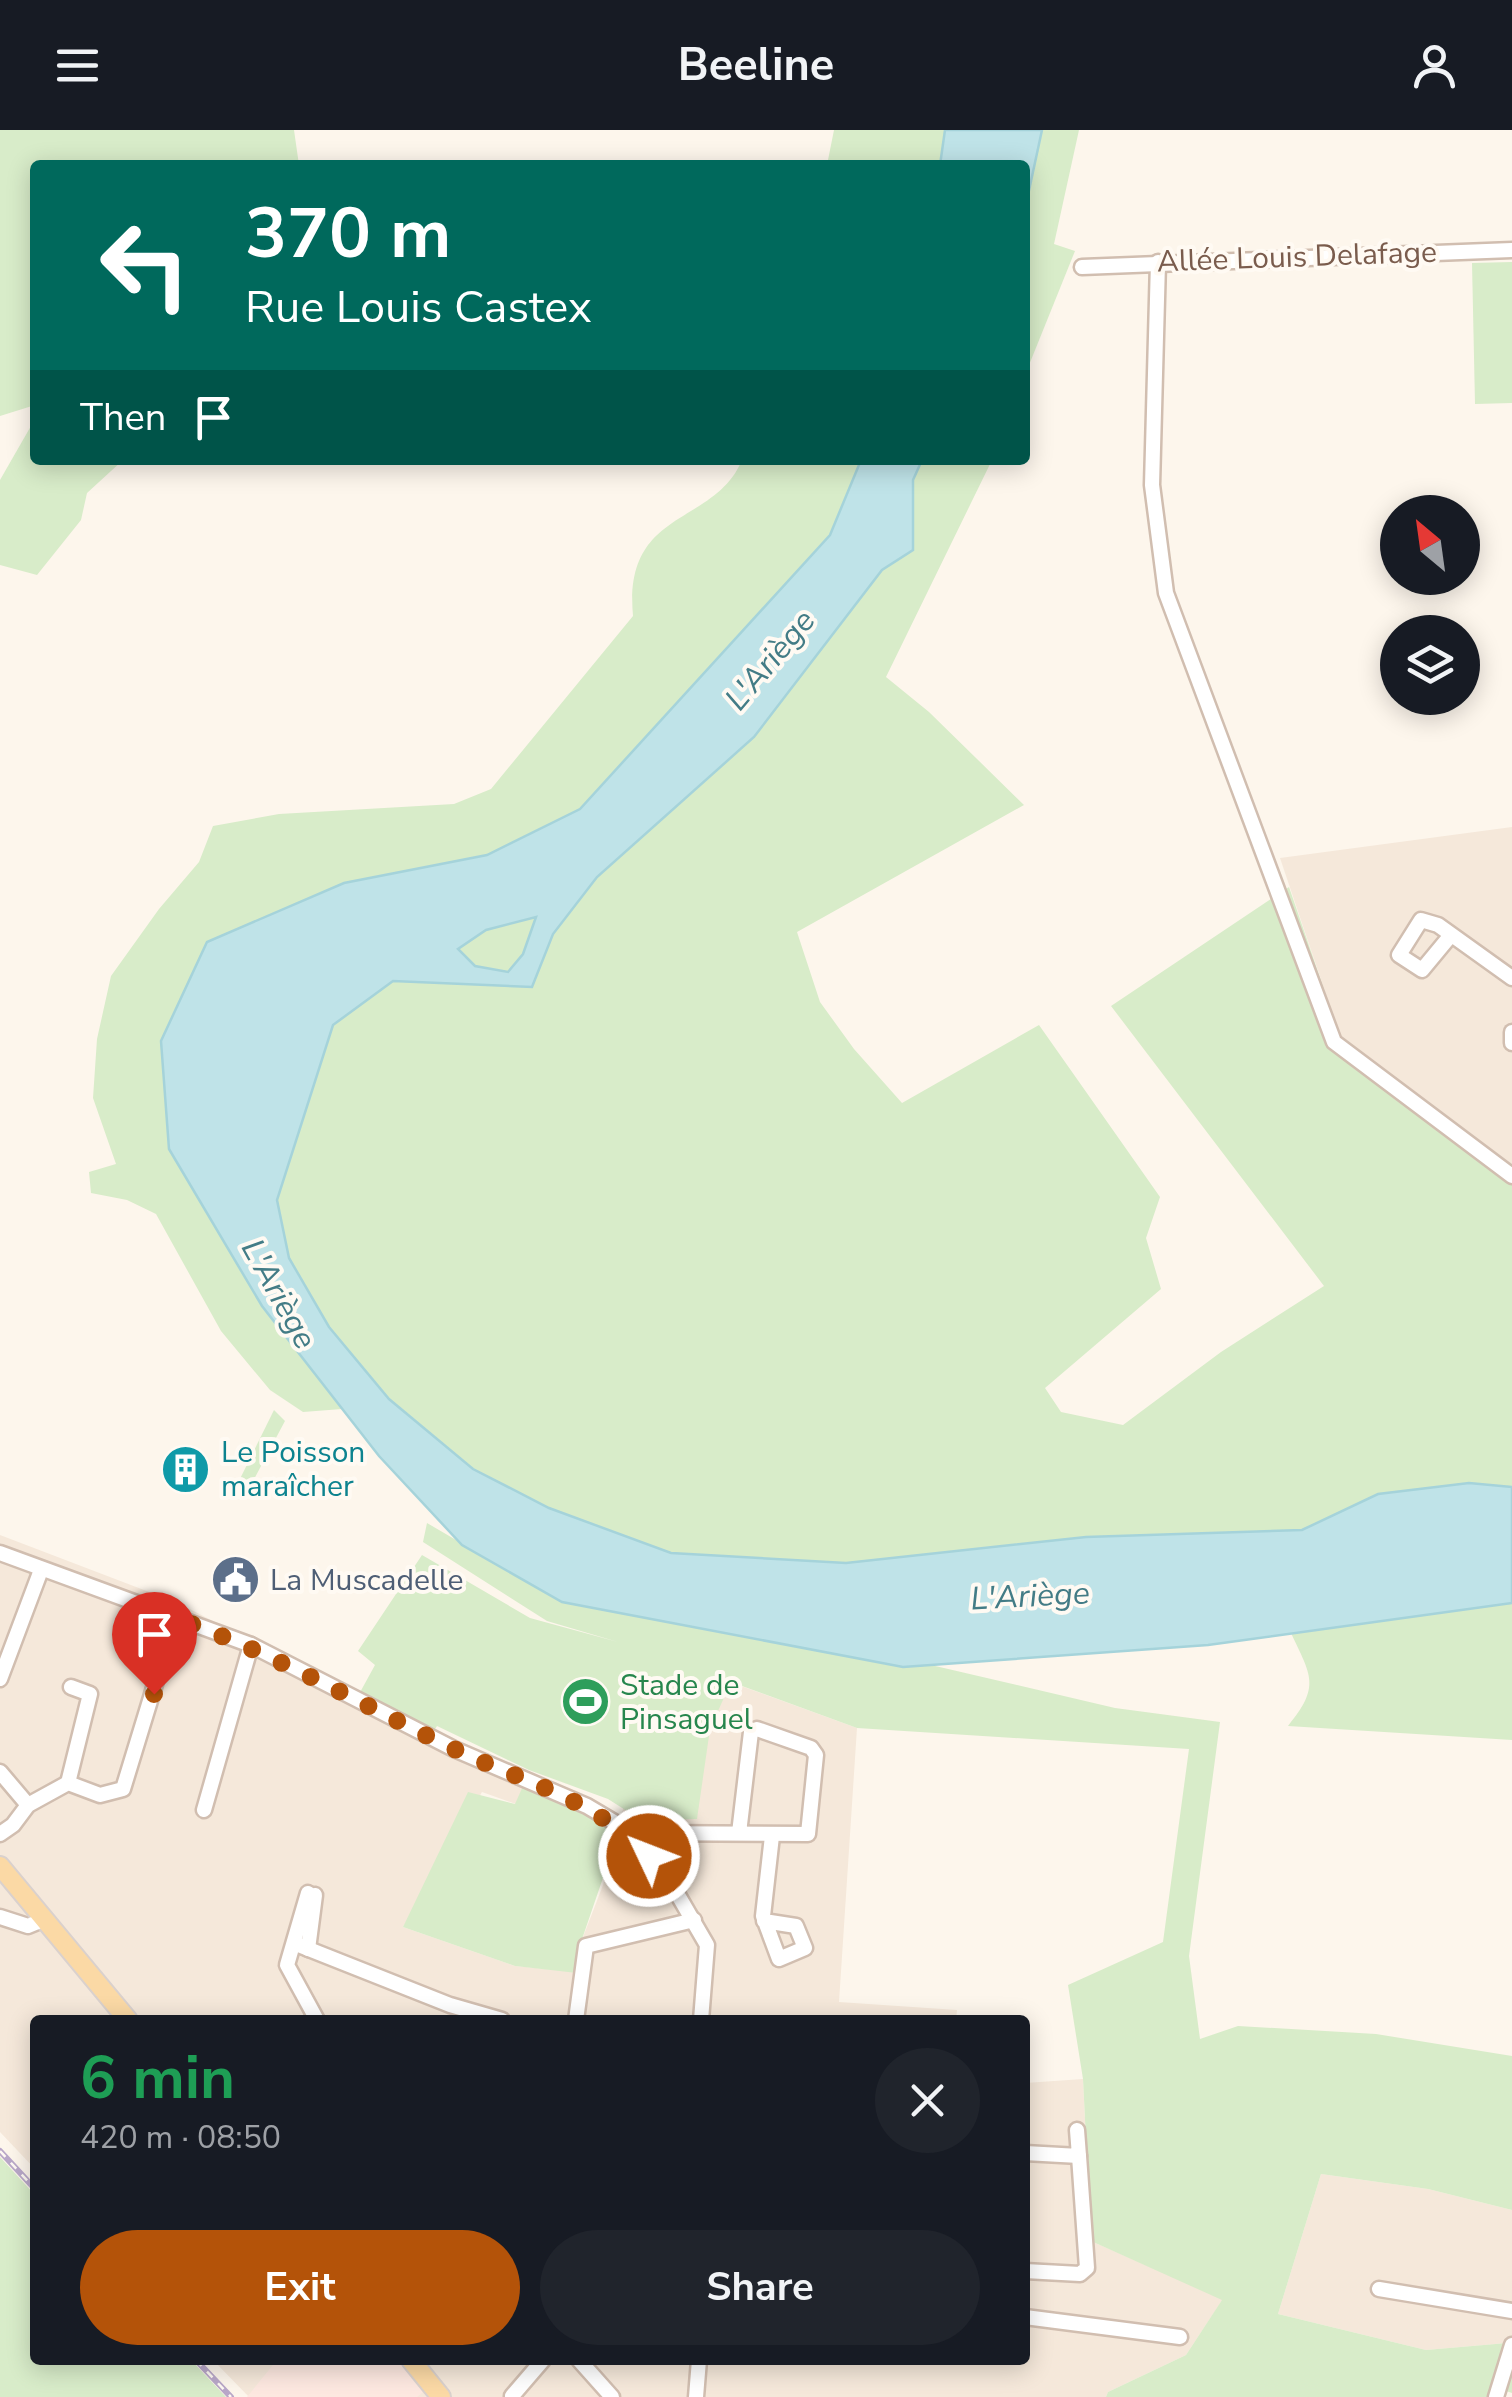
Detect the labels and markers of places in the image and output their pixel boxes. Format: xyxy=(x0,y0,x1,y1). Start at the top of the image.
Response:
place label: Le Poisson maraîcher xyxy=(221,1432,365,1507)
building icon: Le Poisson maraîcher xyxy=(160,1443,212,1495)
public building icon: La Muscadelle xyxy=(209,1554,261,1606)
place label: La Muscadelle xyxy=(270,1560,464,1601)
pin xyxy=(112,1592,197,1695)
place label: Stade de Pinsaguel xyxy=(620,1665,753,1740)
sports icon: Stade de Pinsaguel xyxy=(559,1676,611,1728)

